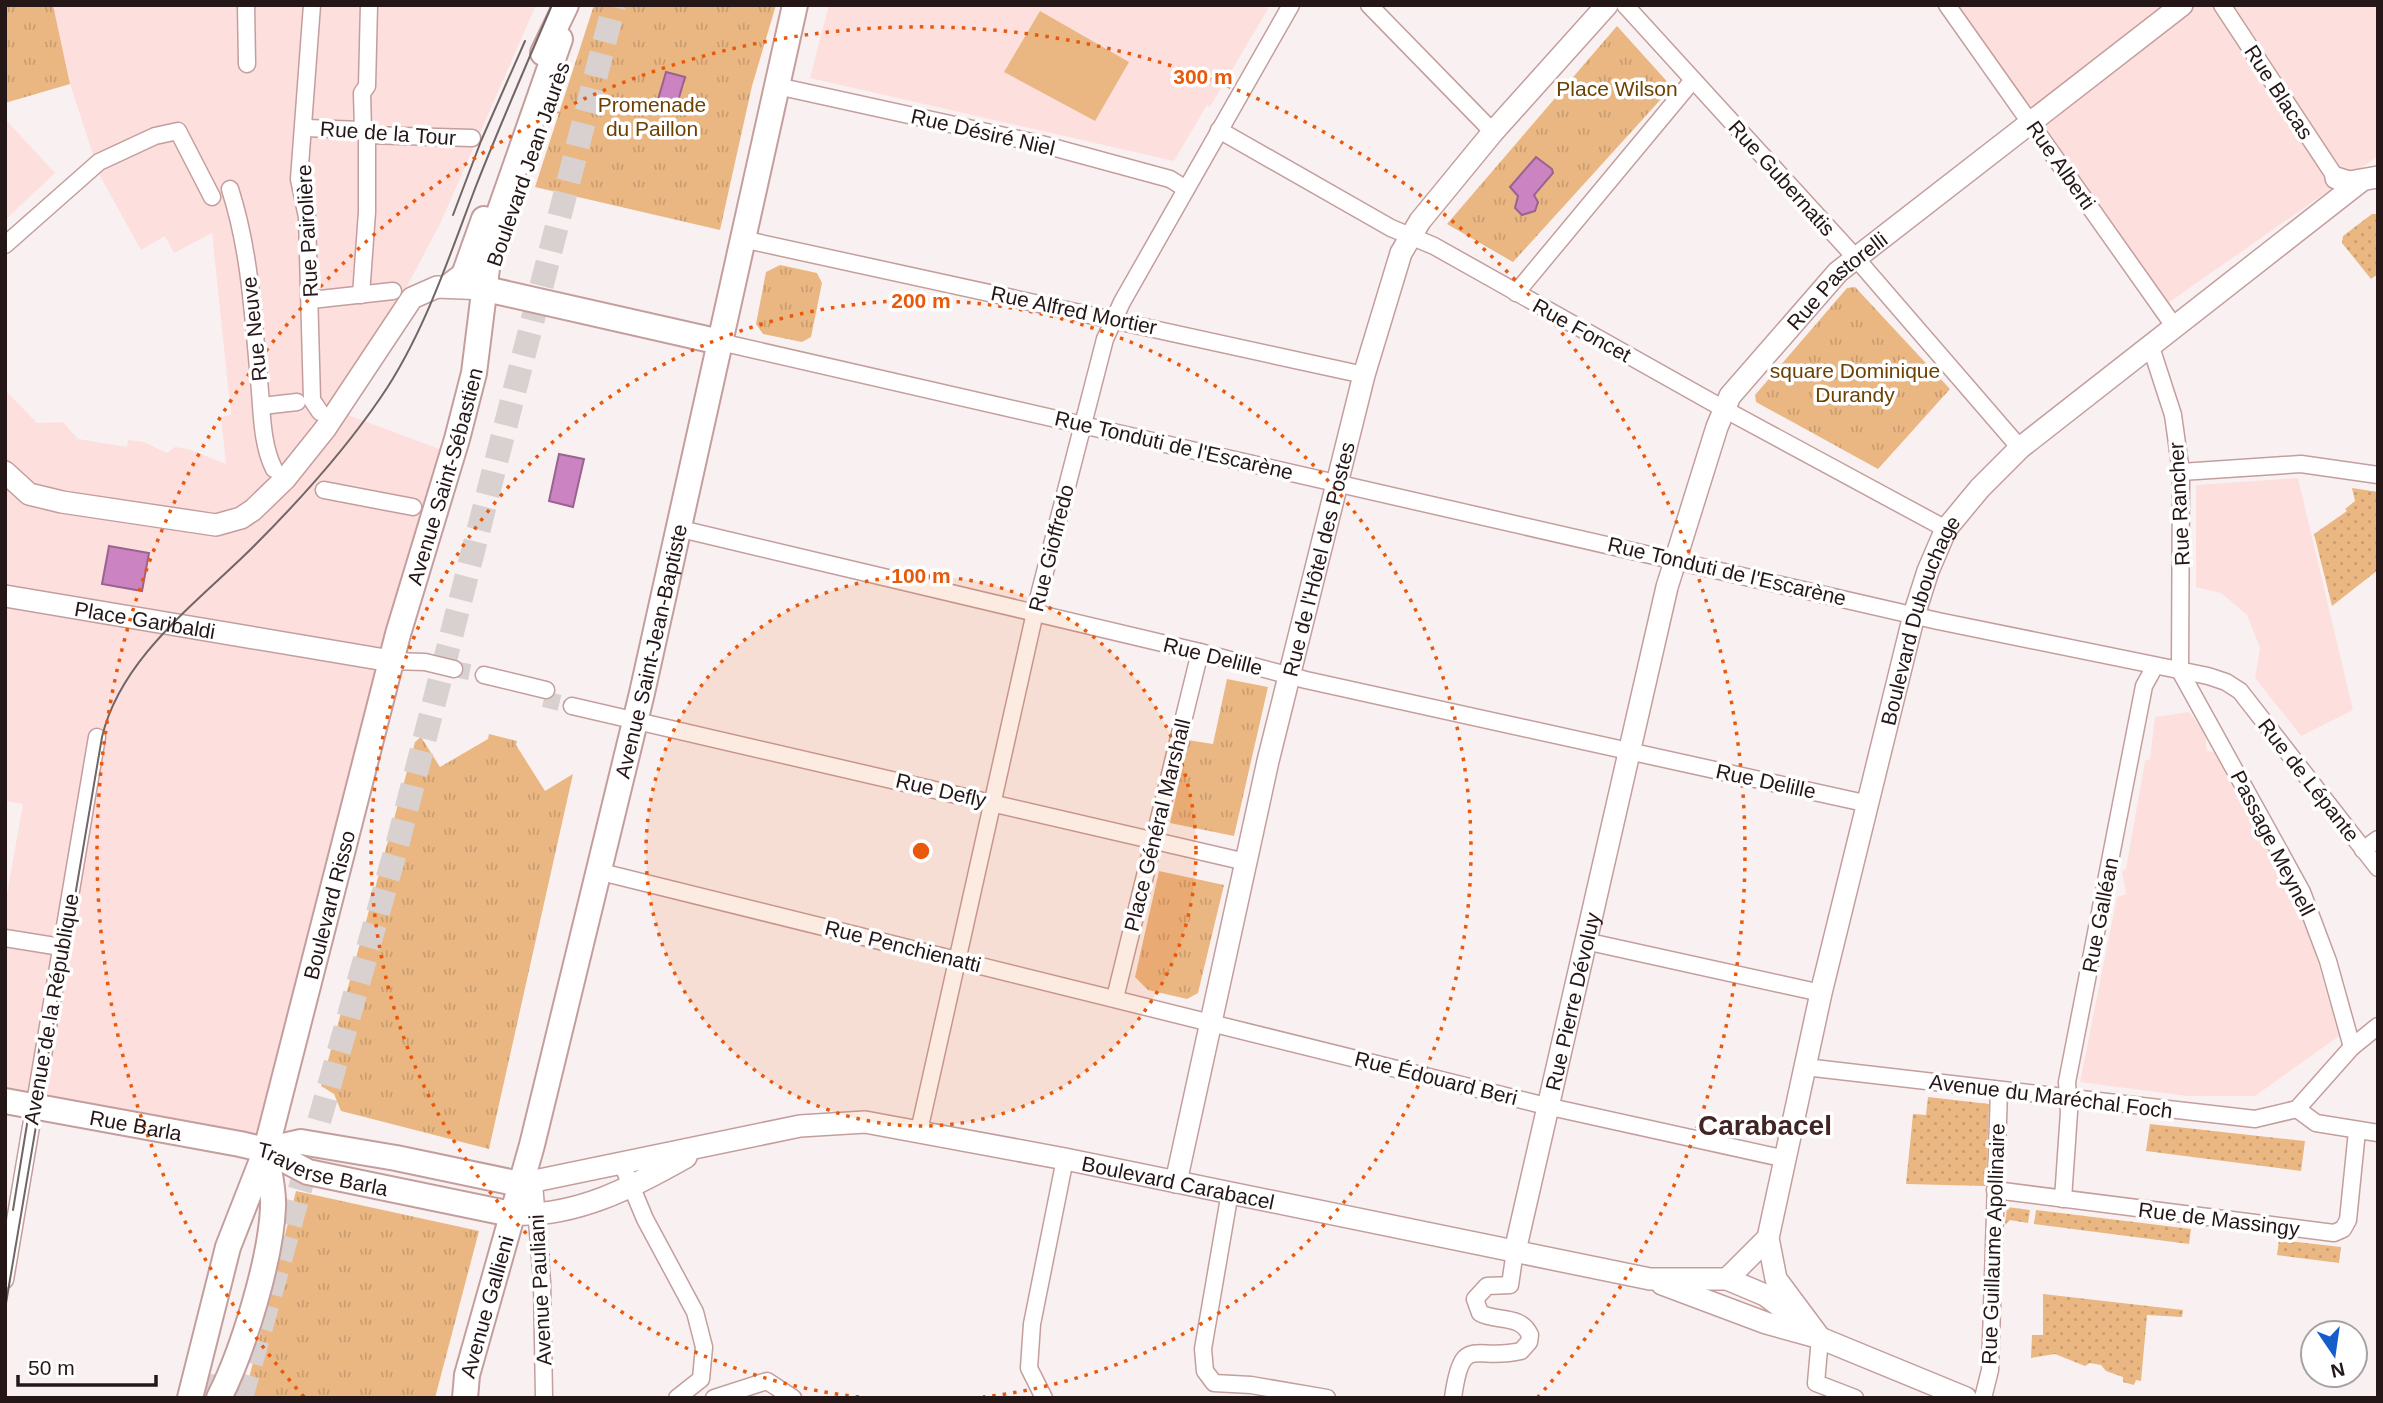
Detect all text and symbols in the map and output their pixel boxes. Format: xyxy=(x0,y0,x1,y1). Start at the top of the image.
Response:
street label: Rue Blacas xyxy=(2240,41,2318,143)
street label: Boulevard Jean Jaurès xyxy=(482,59,574,269)
text: 300 m xyxy=(1173,65,1233,88)
park label: Place Wilson xyxy=(1556,77,1678,100)
park label: Promenade du Paillon xyxy=(598,93,706,140)
street label: Rue Désiré Niel xyxy=(909,104,1057,160)
street label: Rue Gubernatis xyxy=(1724,116,1840,240)
street label: Rue Alberti xyxy=(2022,116,2100,214)
street label: Rue de la Tour xyxy=(319,117,457,149)
street label: Rue Pairolière xyxy=(292,164,322,298)
street label: Rue Pastorelli xyxy=(1782,227,1891,334)
street label: Rue Neuve xyxy=(237,276,271,382)
street label: Rue Alfred Mortier xyxy=(989,281,1159,339)
text: 200 m xyxy=(891,289,951,312)
street label: Rue Foncet xyxy=(1529,294,1635,366)
park label: square Dominique Durandy xyxy=(1770,359,1940,406)
street label: Avenue Saint-Sébastien xyxy=(402,365,486,588)
street label: Rue Tonduti de l'Escarène xyxy=(1052,406,1296,484)
street label: Rue de l'Hôtel des Postes xyxy=(1278,439,1358,679)
street label: Rue Rancher xyxy=(2164,442,2194,566)
street label: Rue Gioffredo xyxy=(1024,482,1078,614)
street label: Boulevard Dubouchage xyxy=(1876,510,1964,728)
street label: Avenue Saint-Jean-Baptiste xyxy=(610,522,691,781)
street label: Rue Tonduti de l'Escarène xyxy=(1605,532,1849,610)
text: 100 m xyxy=(891,564,951,587)
street label: Place Garibaldi xyxy=(73,596,217,643)
street label: Rue Delille xyxy=(1161,633,1265,679)
street label: Rue de Lépante xyxy=(2254,714,2364,846)
street label: Place Général Marshall xyxy=(1119,716,1195,934)
street label: Rue Delille xyxy=(1714,759,1818,803)
street label: Passage Meynell xyxy=(2226,767,2320,919)
street label: Rue Defly xyxy=(893,768,989,812)
street label: Boulevard Risso xyxy=(299,828,359,982)
centre of rings xyxy=(909,839,933,863)
street label: Rue Galléan xyxy=(2078,856,2122,974)
street label: Avenue de la République xyxy=(19,892,83,1126)
street label: Rue Pierre Dévoluy xyxy=(1541,910,1604,1093)
street label: Rue Penchienatti xyxy=(823,915,983,977)
street label: Rue Édouard Beri xyxy=(1352,1047,1520,1109)
street label: Avenue du Maréchal Foch xyxy=(1928,1070,2174,1122)
street label: Rue Barla xyxy=(88,1105,184,1145)
district label: Carabacel xyxy=(1698,1110,1832,1141)
street label: Rue Guillaume Apollinaire xyxy=(1977,1123,2009,1365)
street label: Traverse Barla xyxy=(256,1137,390,1200)
street label: Boulevard Carabacel xyxy=(1080,1151,1277,1213)
street label: Rue de Massingy xyxy=(2137,1198,2301,1240)
street label: Avenue Pauliani xyxy=(525,1214,555,1366)
street label: Avenue Gallieni xyxy=(455,1233,517,1381)
north arrow xyxy=(2299,1319,2369,1389)
scale bar xyxy=(18,1344,156,1388)
text: 50 m xyxy=(28,1356,75,1379)
text: N xyxy=(2329,1358,2347,1382)

